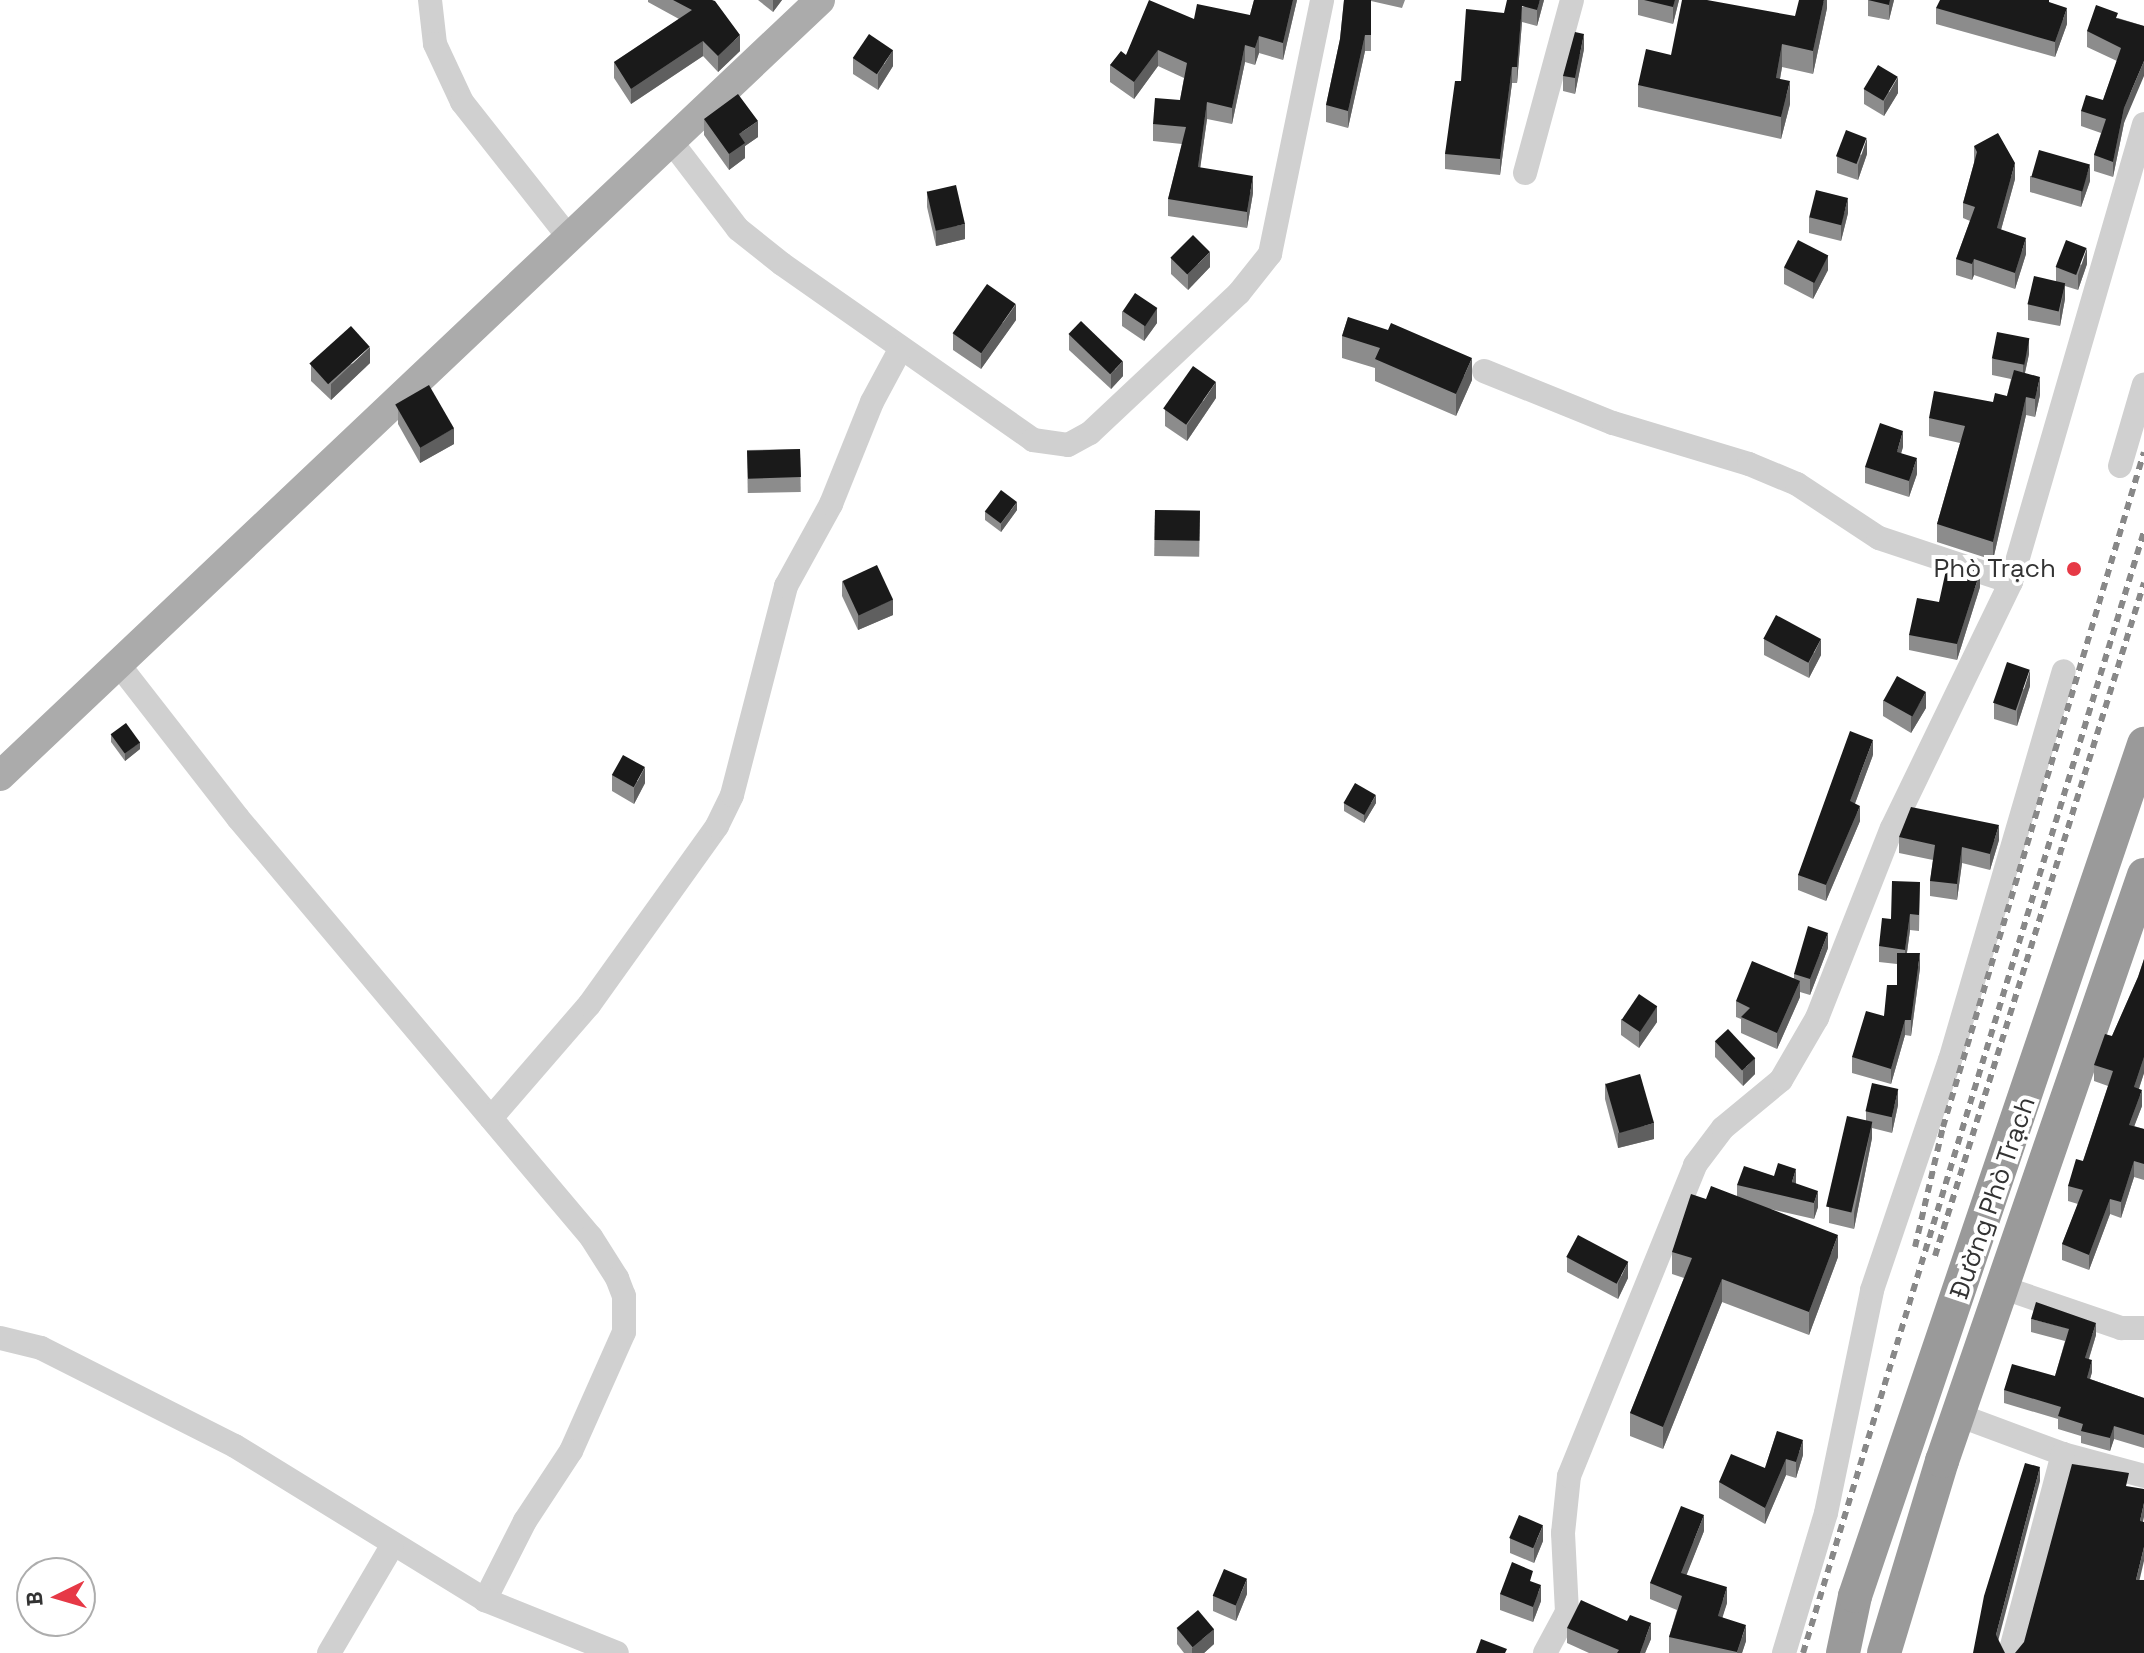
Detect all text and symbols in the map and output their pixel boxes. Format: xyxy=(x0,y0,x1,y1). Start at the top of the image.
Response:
place label: Phò Trạch xyxy=(1933,553,2056,585)
marker: Phò Trạch xyxy=(2063,558,2085,580)
street label: Đường Phò Trạch xyxy=(1944,1092,2042,1304)
north arrow xyxy=(16,1557,96,1637)
text: B xyxy=(20,1590,49,1607)

